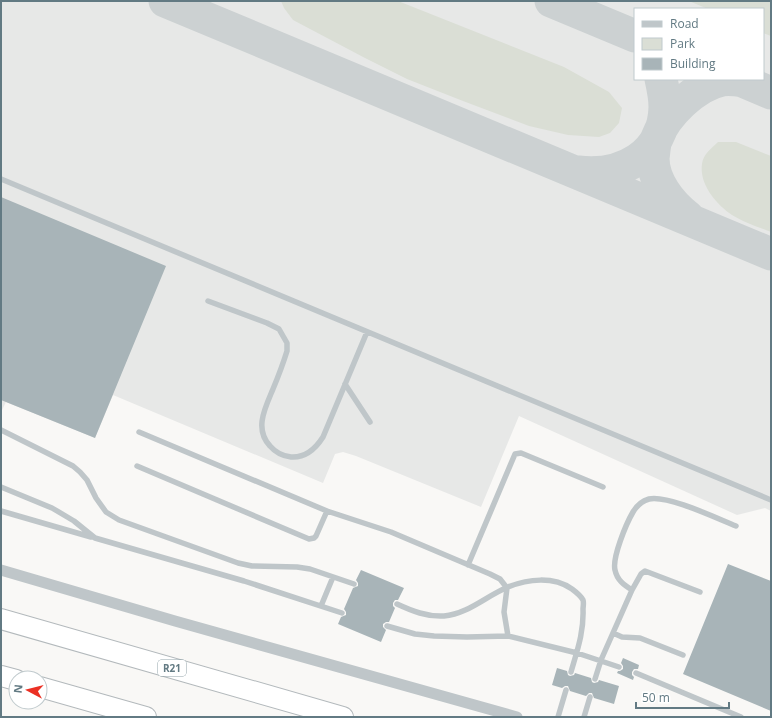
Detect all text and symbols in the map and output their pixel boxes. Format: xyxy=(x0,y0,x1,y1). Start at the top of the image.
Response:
legend xyxy=(634,8,764,80)
text: Road xyxy=(670,15,699,32)
text: Park xyxy=(670,35,696,52)
text: Building xyxy=(670,55,716,72)
road number: R21 xyxy=(158,660,186,676)
north arrow xyxy=(8,670,48,710)
text: N xyxy=(10,683,26,694)
scale bar xyxy=(636,684,729,710)
text: 50 m xyxy=(642,689,670,706)

